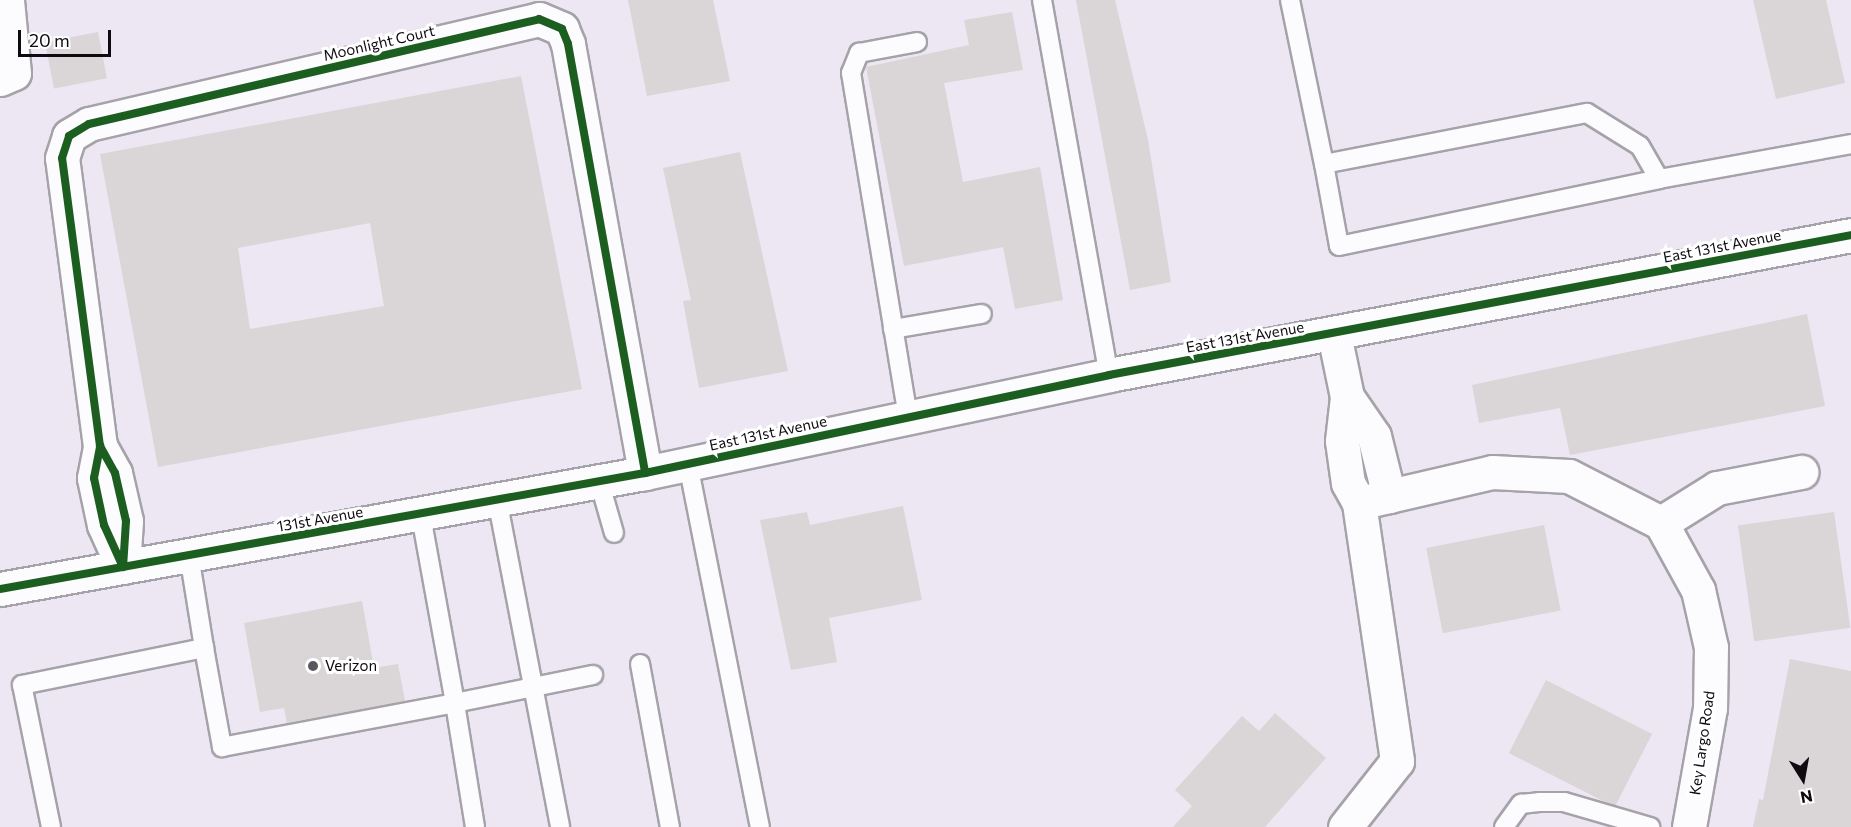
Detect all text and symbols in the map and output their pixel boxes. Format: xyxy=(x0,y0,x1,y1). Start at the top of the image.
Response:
scale bar xyxy=(21,18,114,56)
street label: Moonlight Court xyxy=(321,21,437,65)
text: 20 m xyxy=(29,29,70,51)
street label: East 131st Avenue xyxy=(1662,226,1782,266)
street label: East 131st Avenue xyxy=(1184,318,1306,356)
street label: East 131st Avenue xyxy=(708,412,828,454)
street label: 131st Avenue xyxy=(276,503,364,535)
place label: Verizon xyxy=(325,657,377,675)
marker: Verizon xyxy=(306,659,320,673)
street label: Key Largo Road xyxy=(1686,690,1718,796)
north arrow xyxy=(1773,749,1833,809)
text: N xyxy=(1799,787,1814,808)

